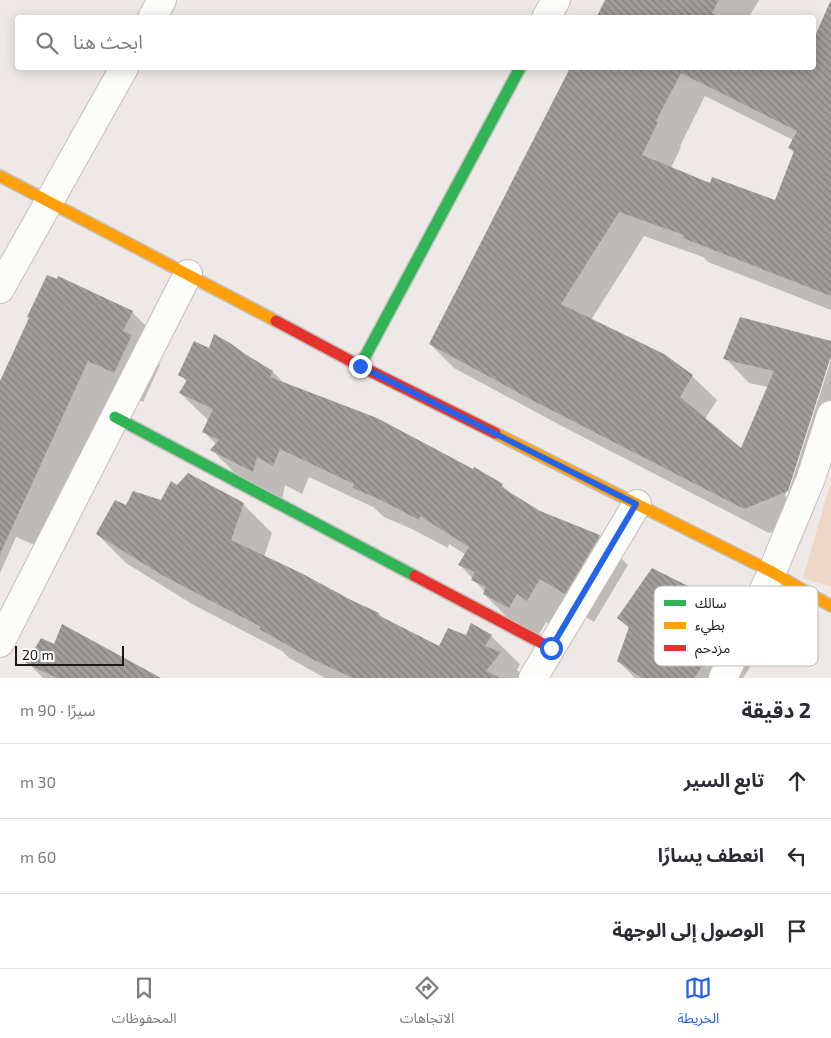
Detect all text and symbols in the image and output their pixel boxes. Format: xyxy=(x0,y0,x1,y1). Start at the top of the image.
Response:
search box xyxy=(15,15,816,70)
icon: search xyxy=(33,29,61,57)
text: ابحث هنا xyxy=(73,30,143,53)
route end xyxy=(349,355,372,378)
legend xyxy=(654,586,818,666)
text: سالك xyxy=(695,594,727,611)
text: بطيء xyxy=(695,616,725,636)
route start xyxy=(540,637,563,660)
text: مزدحم xyxy=(695,639,730,659)
scale bar xyxy=(15,643,124,666)
text: 20 m xyxy=(22,646,54,663)
text: 2 دقيقة xyxy=(741,697,811,722)
text: سيرًا · 90 m xyxy=(20,700,96,719)
icon: ahead xyxy=(783,767,811,795)
text: تابع السير xyxy=(684,768,764,791)
text: 30 m xyxy=(20,772,56,791)
icon: left xyxy=(783,842,811,870)
text: انعطف يسارًا xyxy=(658,843,764,866)
text: 60 m xyxy=(20,847,56,866)
icon: arrive xyxy=(783,917,811,945)
text: الوصول إلى الوجهة xyxy=(612,918,764,941)
tab: المحفوظات xyxy=(112,974,177,1033)
tab: الاتجاهات xyxy=(400,974,454,1033)
tab: الخريطة xyxy=(677,974,719,1033)

